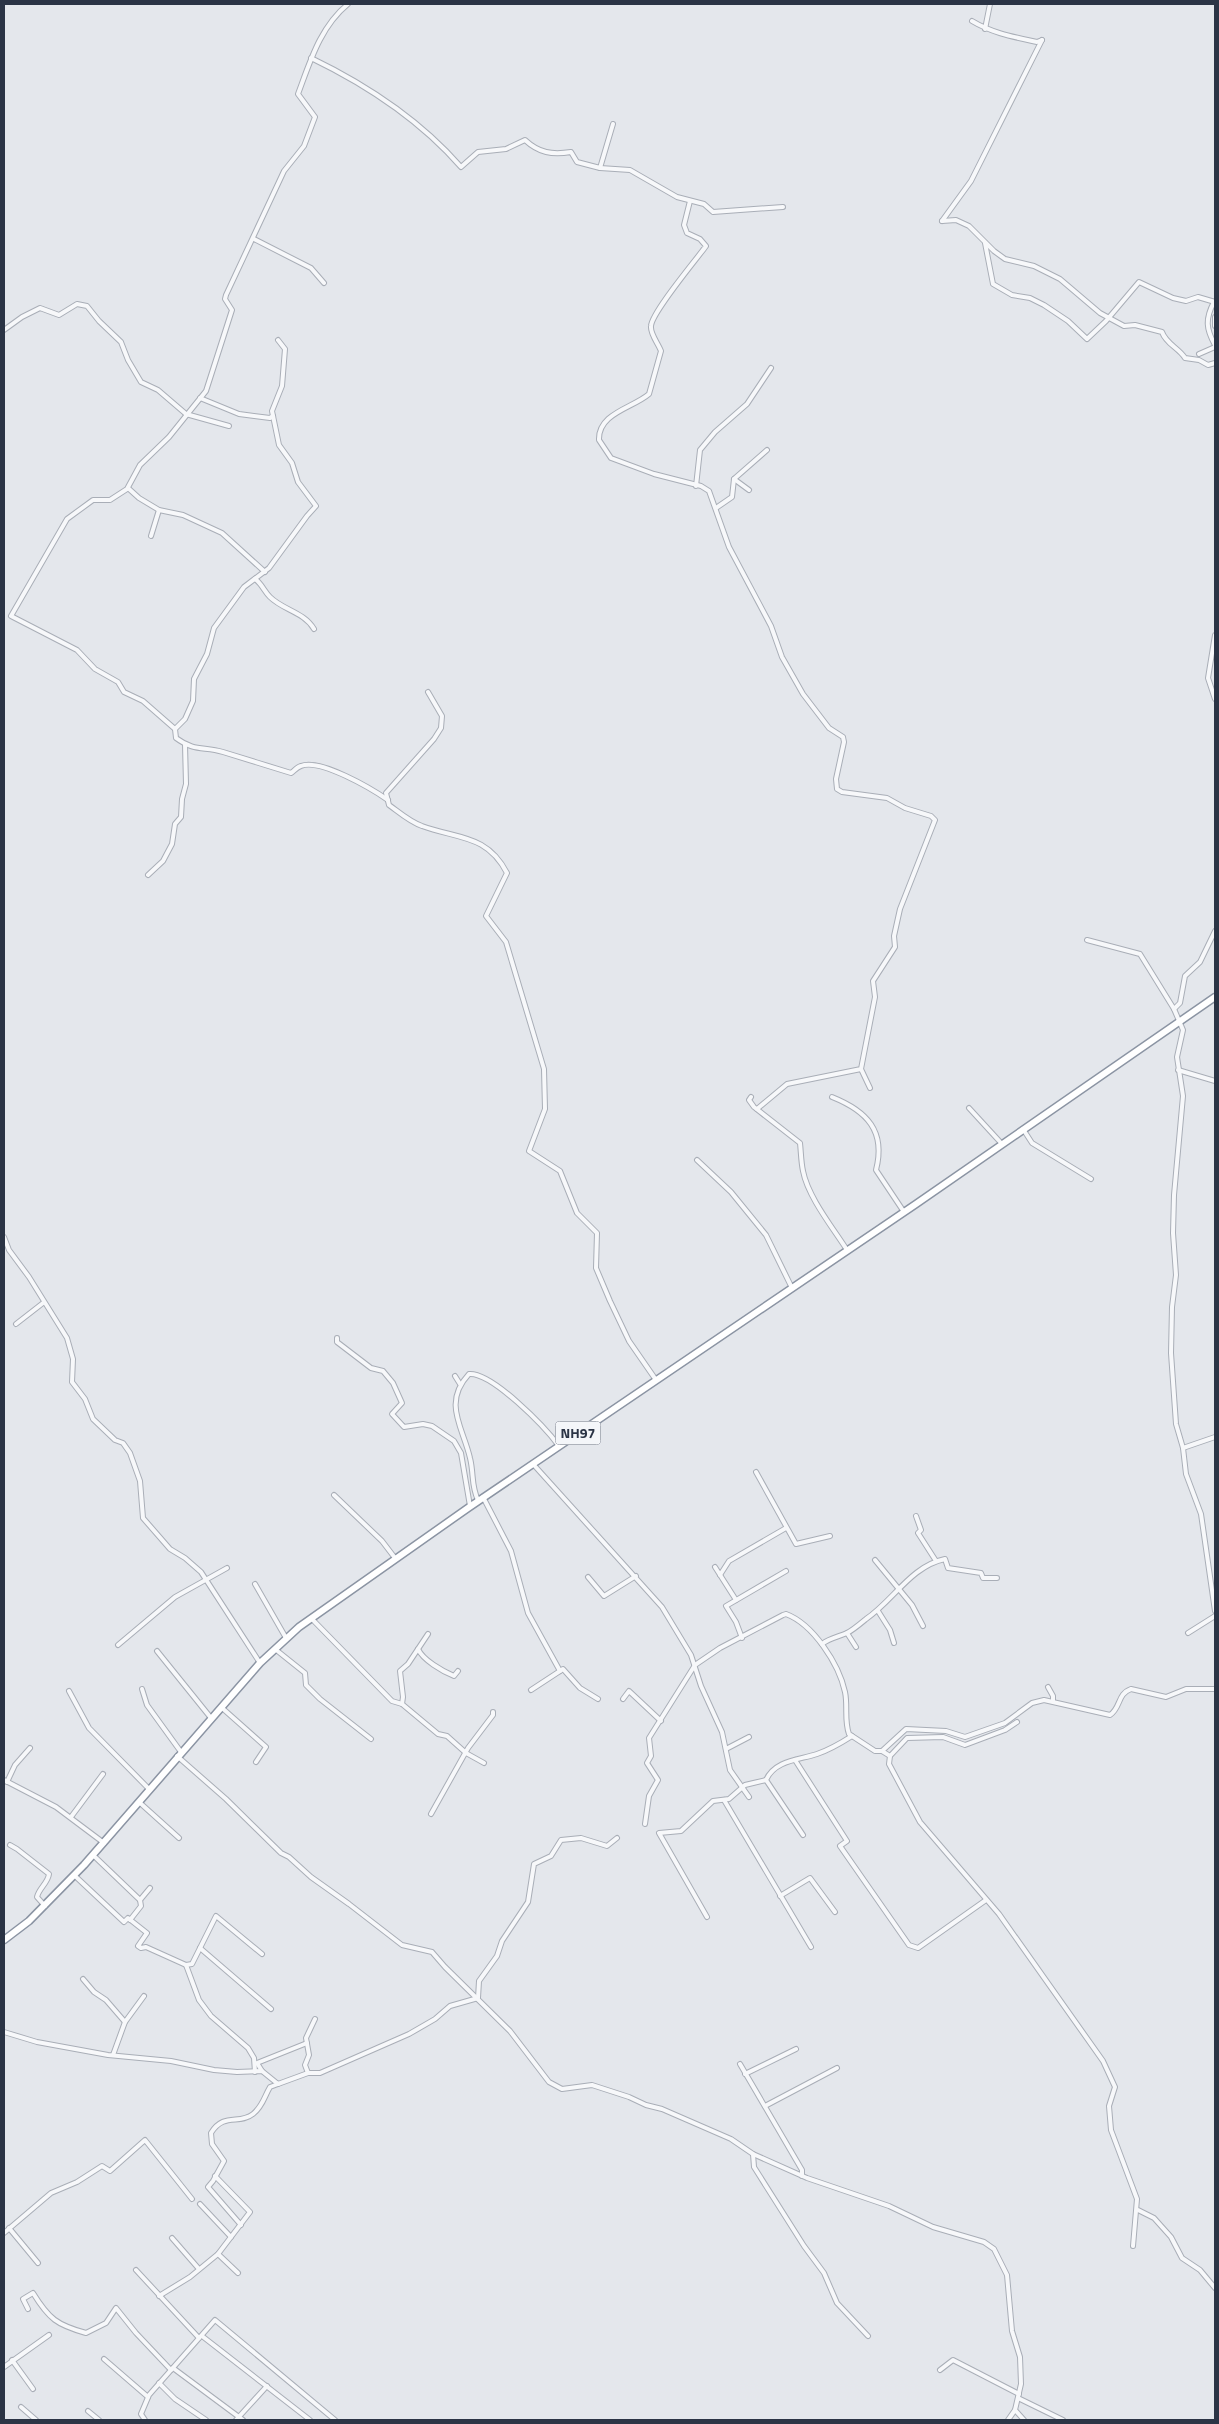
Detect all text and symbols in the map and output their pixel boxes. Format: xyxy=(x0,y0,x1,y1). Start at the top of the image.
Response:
road number: NH97 xyxy=(556,1422,600,1445)

